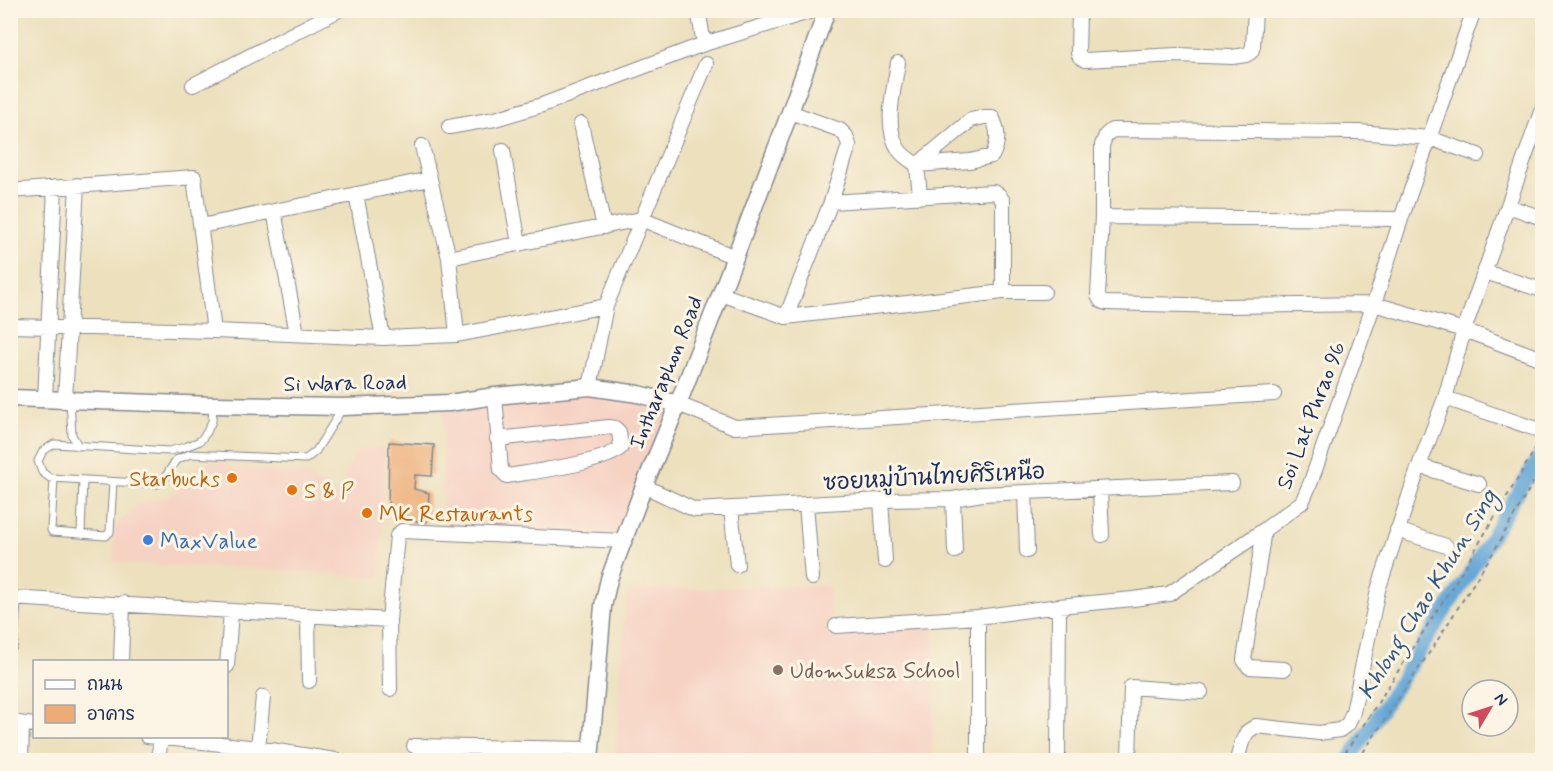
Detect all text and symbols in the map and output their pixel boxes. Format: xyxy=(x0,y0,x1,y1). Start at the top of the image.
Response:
street label: Intharaphon Road xyxy=(623,292,710,453)
street label: Soi Lat Phrao 96 xyxy=(1271,338,1353,494)
street label: Si Wara Road xyxy=(283,369,407,399)
street label: ซอยหมู่บ้านไทยศิริเหนือ xyxy=(822,456,1046,499)
place label: Starbucks xyxy=(129,466,220,494)
marker: Starbucks xyxy=(225,471,239,485)
place label: S & P xyxy=(304,478,354,506)
marker: S & P xyxy=(285,483,299,497)
water label: Khlong Chao Khun Sing xyxy=(1351,483,1509,707)
place label: MK Restaurants xyxy=(379,501,533,529)
marker: MK Restaurants xyxy=(360,506,374,520)
place label: MaxValue xyxy=(160,528,258,556)
marker: MaxValue xyxy=(141,533,155,547)
place label: Udomsuksa School xyxy=(790,658,960,686)
legend xyxy=(33,660,228,738)
marker: Udomsuksa School xyxy=(771,663,785,677)
text: ถนน xyxy=(87,673,122,697)
north arrow xyxy=(1460,678,1520,738)
text: N xyxy=(1489,689,1512,710)
text: อาคาร xyxy=(87,703,135,727)

